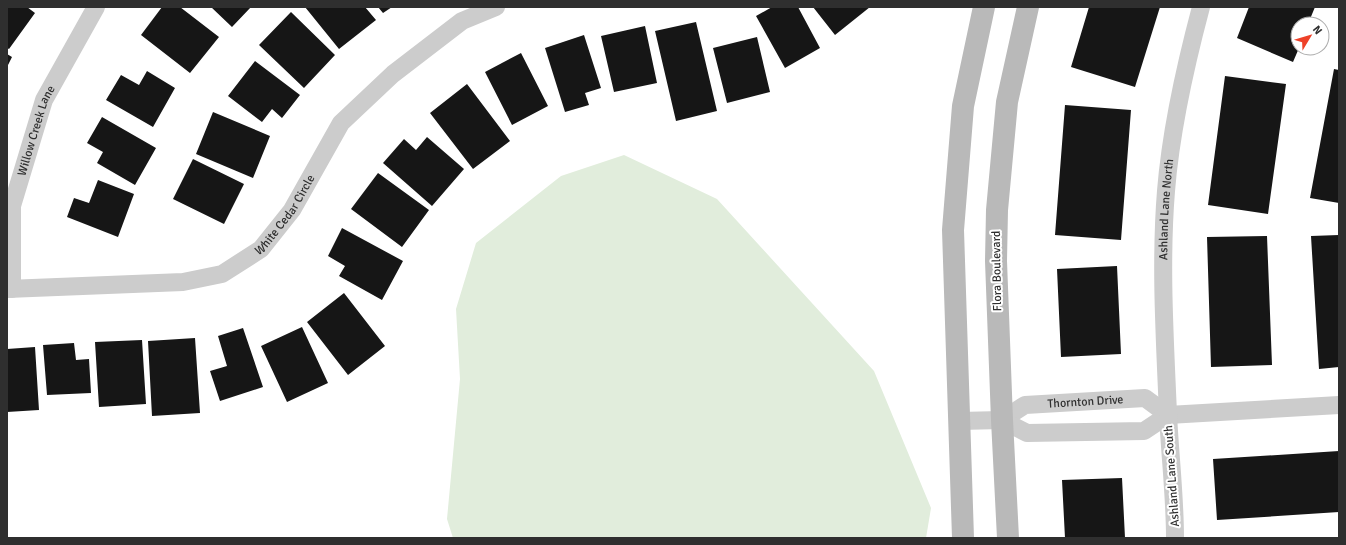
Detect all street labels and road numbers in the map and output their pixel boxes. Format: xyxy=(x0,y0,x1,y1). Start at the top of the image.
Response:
street label: Willow Creek Lane xyxy=(14,83,58,178)
street label: Ashland Lane North xyxy=(1156,158,1177,260)
street label: White Cedar Circle xyxy=(252,172,318,258)
street label: Flora Boulevard xyxy=(989,231,1005,311)
street label: Thornton Drive xyxy=(1047,392,1124,411)
street label: Ashland Lane South xyxy=(1161,425,1183,527)

